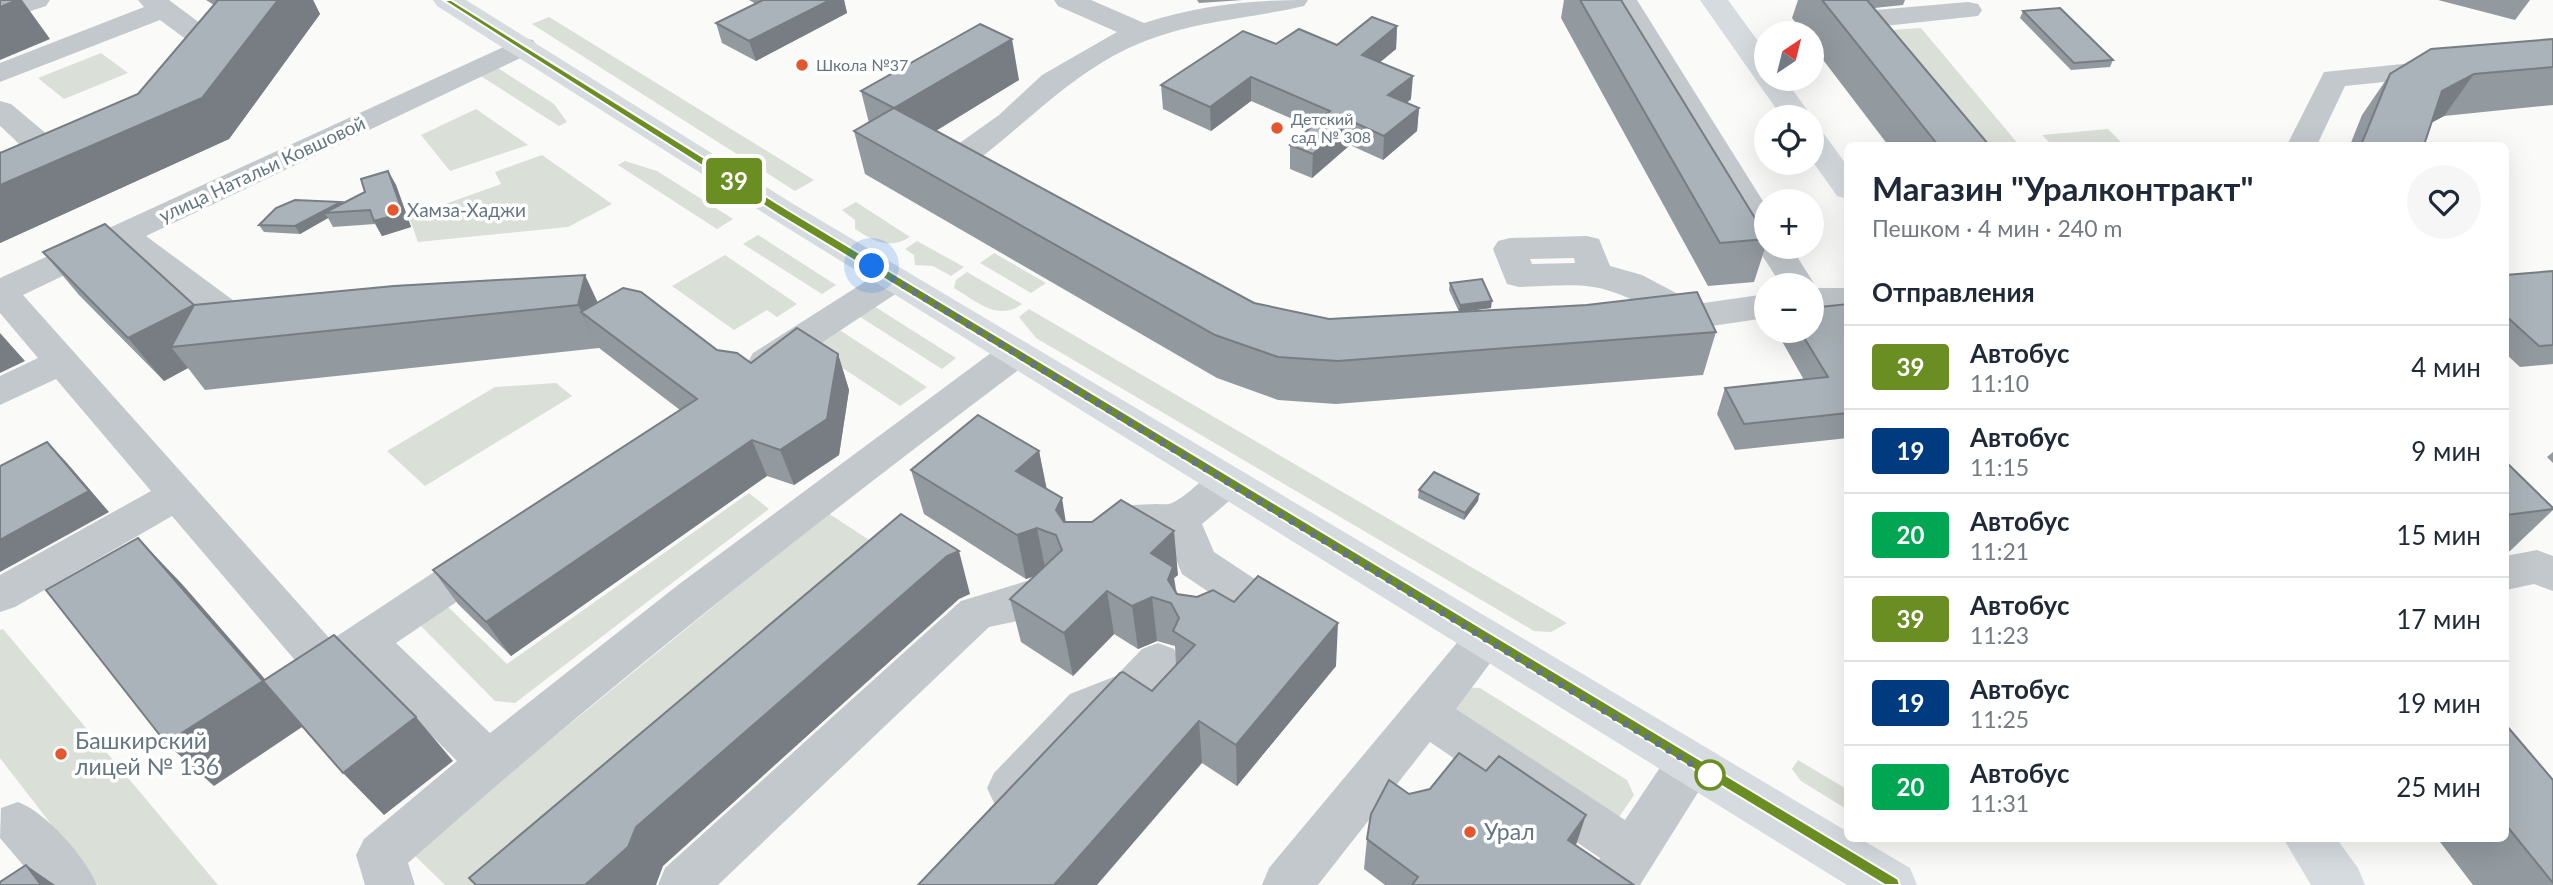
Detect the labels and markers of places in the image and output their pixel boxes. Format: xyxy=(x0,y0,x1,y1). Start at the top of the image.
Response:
place label: Школа №37 xyxy=(816,55,908,74)
marker: Школа №37 xyxy=(794,57,810,73)
place label: Детский сад № 308 xyxy=(1291,109,1371,146)
marker: Детский сад № 308 xyxy=(1269,120,1285,136)
place label: Хамза-Хаджи xyxy=(407,198,526,221)
marker: Хамза-Хаджи xyxy=(385,202,401,218)
place label: Башкирский лицей № 136 xyxy=(75,726,219,780)
marker: Башкирский лицей № 136 xyxy=(53,746,69,762)
unlabelled marker xyxy=(1695,760,1725,790)
place label: Урал xyxy=(1484,817,1535,845)
marker: Урал xyxy=(1462,824,1478,840)

